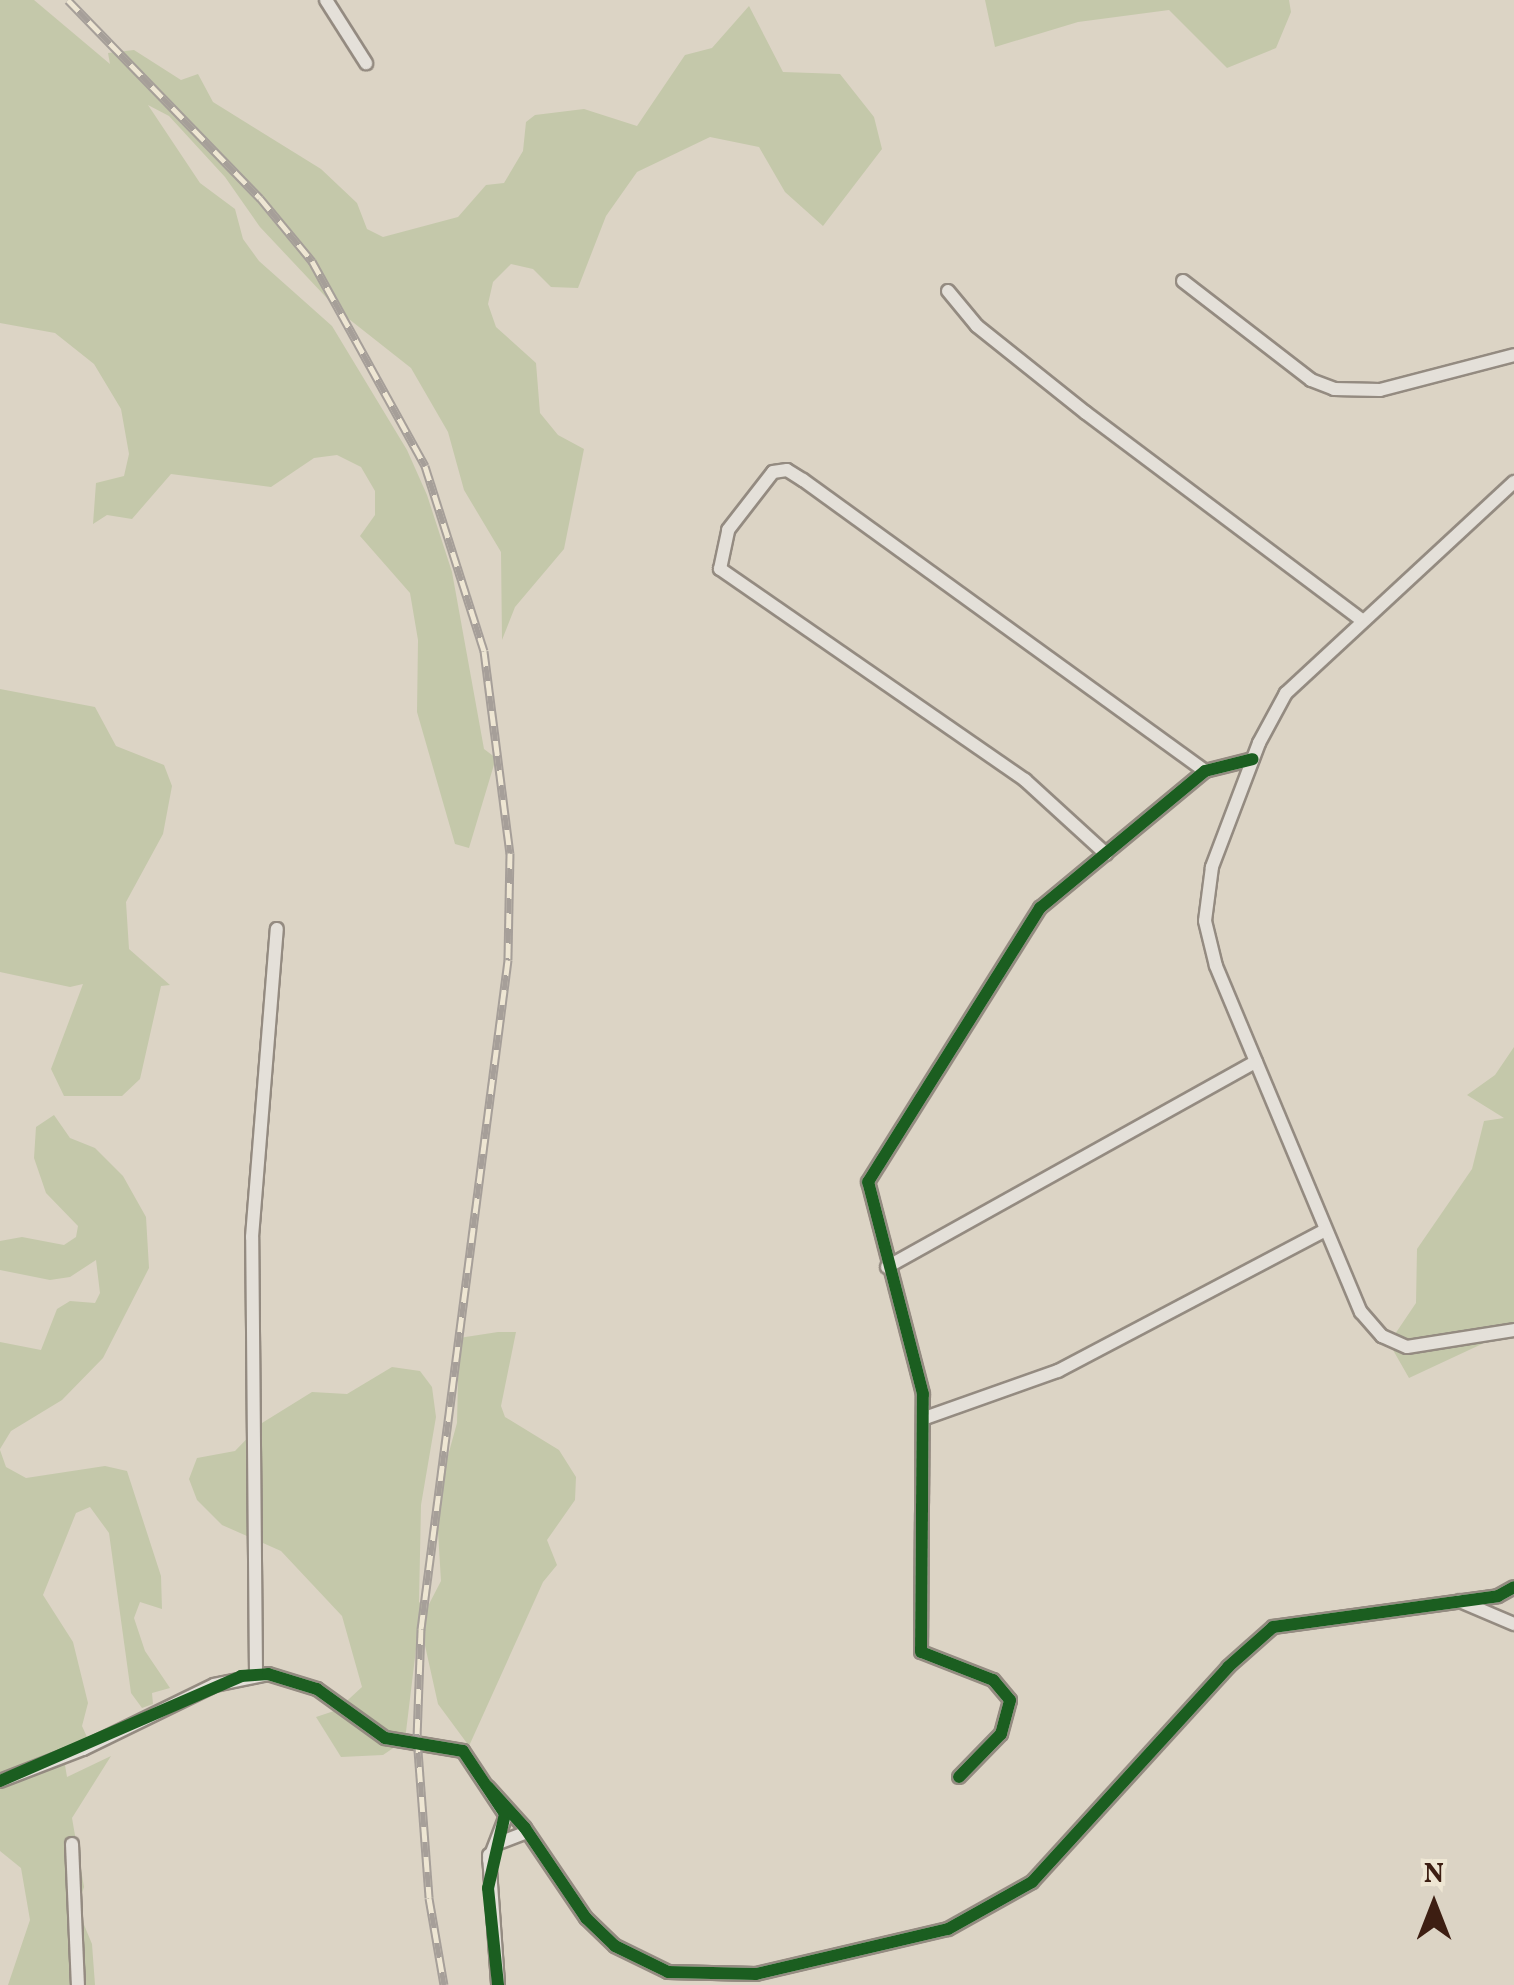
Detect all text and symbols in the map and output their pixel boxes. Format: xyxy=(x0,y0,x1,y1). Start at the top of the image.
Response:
north arrow xyxy=(1384,1855,1484,1955)
text: N xyxy=(1424,1855,1444,1894)

